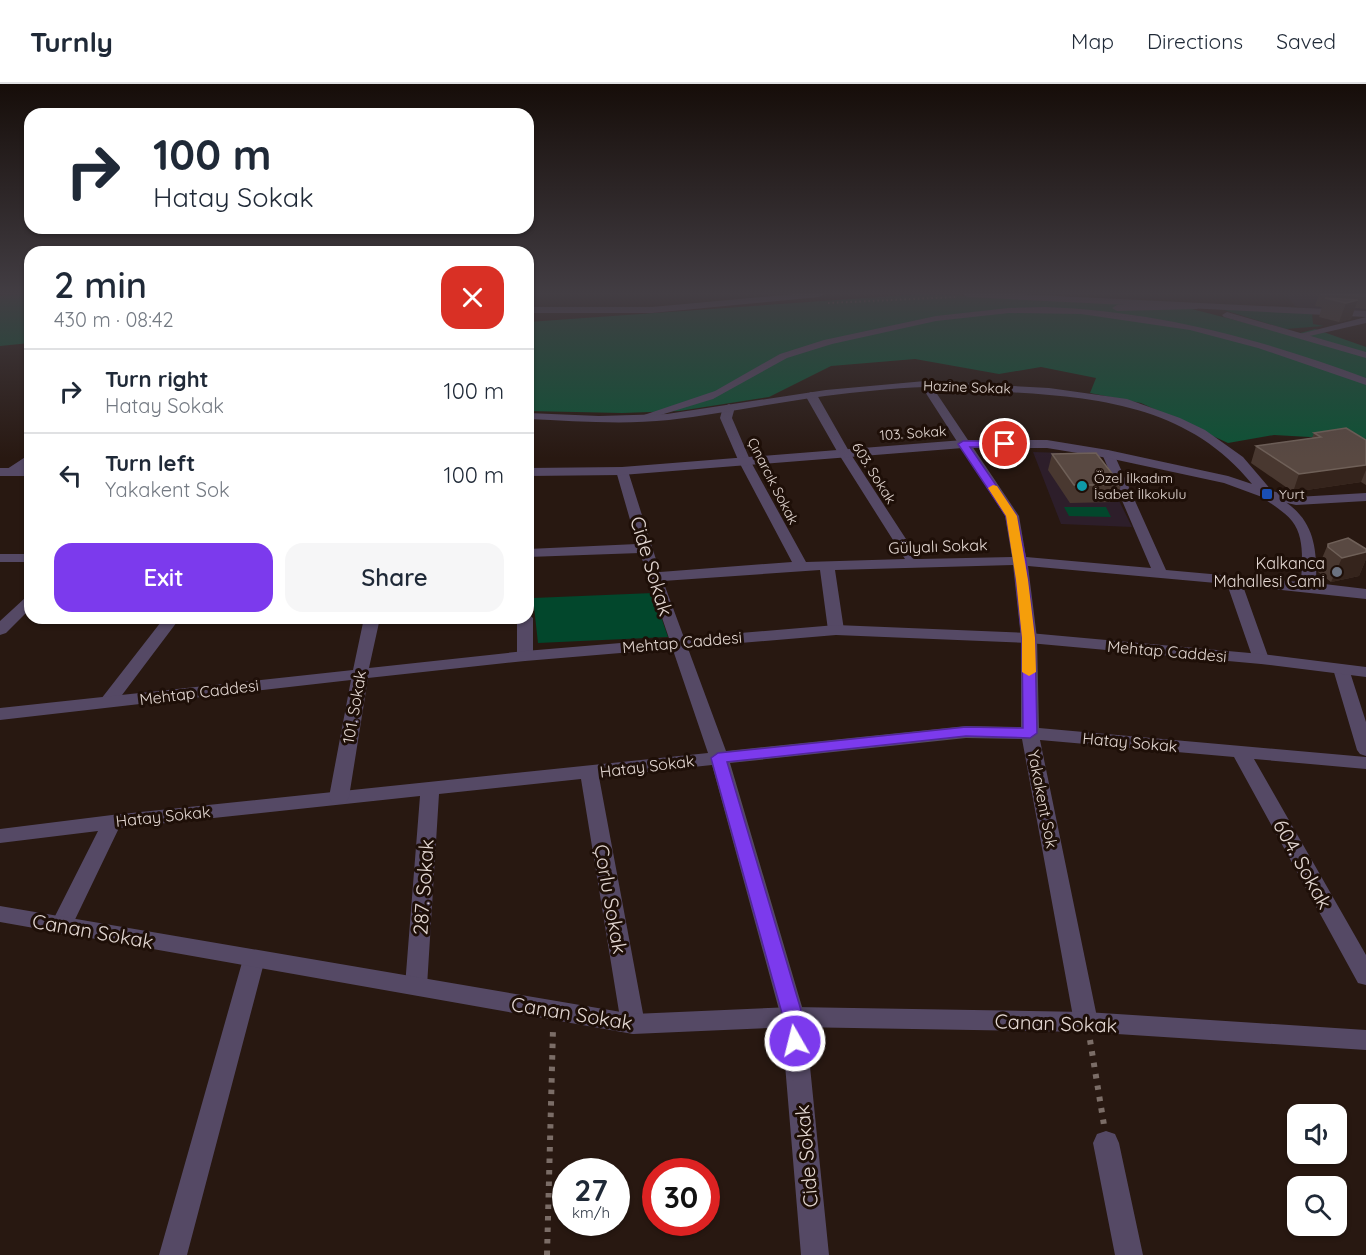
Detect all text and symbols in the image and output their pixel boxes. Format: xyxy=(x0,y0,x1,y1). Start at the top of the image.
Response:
text: Turnly xyxy=(30,24,113,59)
text: Map xyxy=(1071,28,1114,54)
text: Directions xyxy=(1147,28,1243,54)
text: Saved xyxy=(1276,28,1336,54)
text: 100 m xyxy=(153,128,271,181)
icon: right xyxy=(54,132,132,210)
text: Hatay Sokak xyxy=(153,180,314,214)
text: 2 min xyxy=(54,262,147,307)
button: close xyxy=(441,266,504,329)
text: 430 m · 08:42 xyxy=(54,307,174,332)
text: Turn right xyxy=(105,365,209,393)
icon: right xyxy=(54,375,87,408)
street label: Hazine Sokak xyxy=(923,376,1011,398)
text: 100 m xyxy=(444,377,504,405)
text: Hatay Sokak xyxy=(105,393,224,418)
pin xyxy=(979,418,1030,469)
street label: 103. Sokak xyxy=(879,422,947,444)
icon: arrive xyxy=(988,427,1021,460)
street label: Çınarcık Sokak xyxy=(743,435,803,527)
street label: 603. Sokak xyxy=(848,439,900,507)
text: Turn left xyxy=(105,449,195,477)
icon: left xyxy=(54,459,87,492)
text: 100 m xyxy=(444,461,504,489)
place label: Özel İlkadım İsabet İlkokulu xyxy=(1094,469,1186,503)
text: Yakakent Sok xyxy=(105,477,230,502)
marker: Özel İlkadım İsabet İlkokulu xyxy=(1075,479,1089,493)
place label: Yurt xyxy=(1279,485,1305,503)
marker: Yurt xyxy=(1260,487,1274,501)
street label: Cide Sokak xyxy=(625,513,679,619)
street label: Gülyalı Sokak xyxy=(888,534,988,558)
button: Exit xyxy=(54,543,273,612)
button: Share xyxy=(285,543,504,612)
place label: Kalkanca Mahallesi Cami xyxy=(1214,553,1325,591)
marker: Kalkanca Mahallesi Cami xyxy=(1330,565,1344,579)
street label: Mehtap Caddesi xyxy=(621,627,743,657)
street label: Mehtap Caddesi xyxy=(1106,636,1228,666)
street label: 101. Sokak xyxy=(338,669,370,745)
street label: Mehtap Caddesi xyxy=(138,675,260,709)
street label: Hatay Sokak xyxy=(1082,728,1178,756)
street label: Yakakent Sok xyxy=(1024,748,1062,850)
street label: Hatay Sokak xyxy=(599,750,695,782)
street label: Hatay Sokak xyxy=(115,801,211,831)
street label: 604. Sokak xyxy=(1268,815,1338,913)
street label: 287. Sokak xyxy=(407,838,439,936)
street label: Çorlu Sokak xyxy=(589,842,633,956)
street label: Canan Sokak xyxy=(30,908,156,954)
street label: Canan Sokak xyxy=(509,991,635,1035)
street label: Canan Sokak xyxy=(994,1008,1118,1038)
position arrow xyxy=(763,1009,827,1073)
street label: Cide Sokak xyxy=(789,1104,823,1208)
map controls xyxy=(1287,1104,1347,1236)
button: sound xyxy=(1287,1104,1347,1164)
speed limit sign: 30 xyxy=(642,1158,720,1236)
text: 27 xyxy=(574,1171,608,1209)
button: search xyxy=(1287,1176,1347,1236)
text: km/h xyxy=(572,1203,610,1222)

